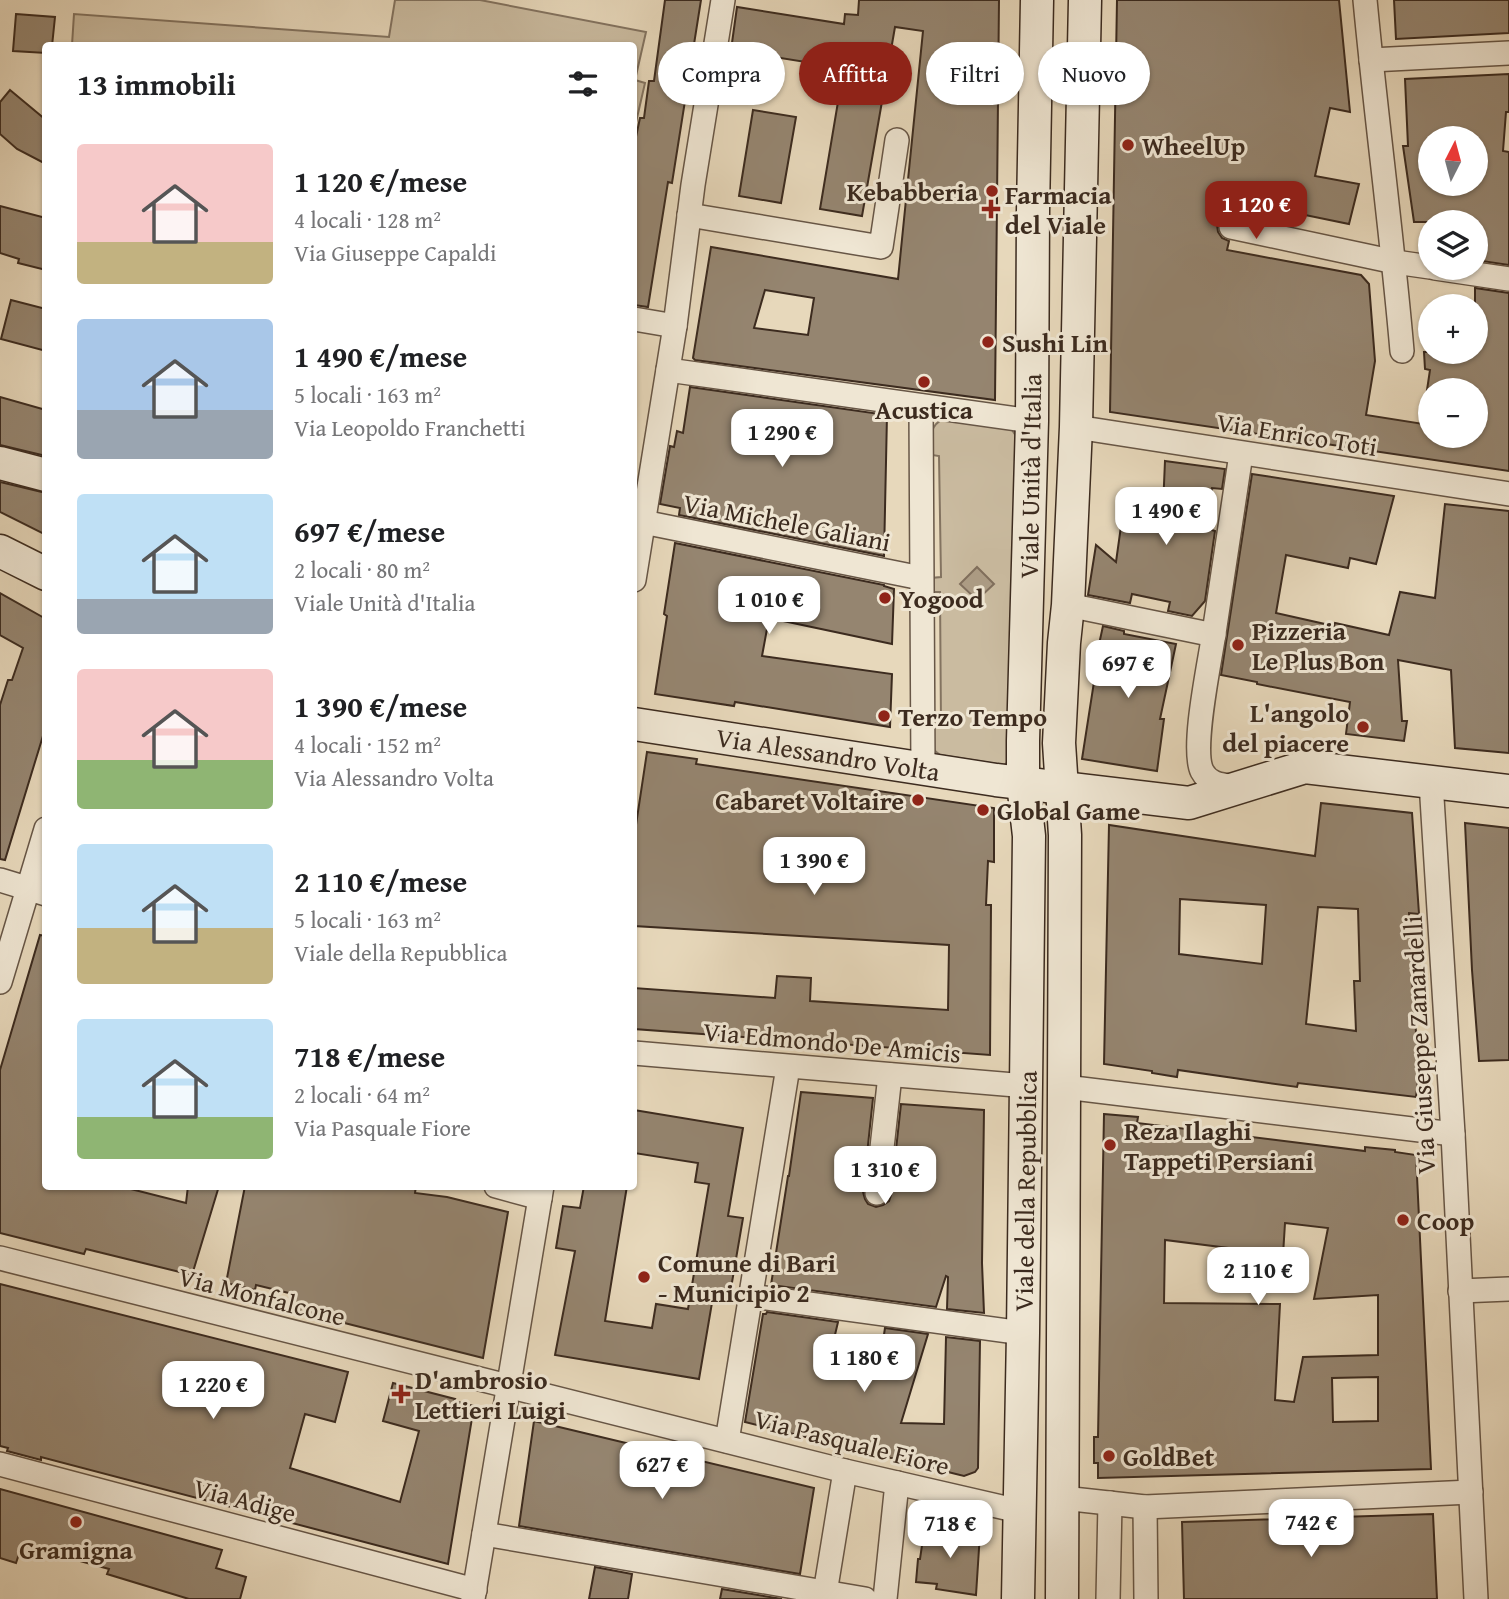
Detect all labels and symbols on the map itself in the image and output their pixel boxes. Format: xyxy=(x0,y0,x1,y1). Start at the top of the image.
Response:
place label: WheelUp xyxy=(1142,126,1246,165)
north arrow xyxy=(1418,126,1488,196)
marker: WheelUp xyxy=(1120,137,1136,153)
place label: Kebabberia xyxy=(847,172,979,211)
place label: Farmacia del Viale xyxy=(1005,175,1112,244)
pin: 1 120 € xyxy=(1191,182,1321,241)
marker: Kebabberia xyxy=(984,183,1000,199)
marker: Farmacia del Viale xyxy=(983,201,999,217)
place label: Sushi Lin xyxy=(1002,323,1108,362)
marker: Sushi Lin xyxy=(980,334,996,350)
street label: Viale Unità d'Italia xyxy=(1009,372,1051,579)
marker: Acustica xyxy=(916,374,932,390)
place label: Acustica xyxy=(875,390,974,429)
street label: Via Enrico Toti xyxy=(1214,402,1380,466)
pin: 1 290 € xyxy=(717,410,847,469)
street label: Via Michele Galiani xyxy=(680,483,894,561)
pin: 1 490 € xyxy=(1101,488,1231,547)
pin: 1 010 € xyxy=(704,576,834,636)
place label: Yogood xyxy=(899,579,984,618)
marker: Yogood xyxy=(877,590,893,606)
place label: Pizzeria Le Plus Bon xyxy=(1252,611,1385,680)
marker: Pizzeria Le Plus Bon xyxy=(1230,637,1246,653)
pin: 697 € xyxy=(1079,640,1177,700)
place label: L'angolo del piacere xyxy=(1222,693,1349,762)
place label: Terzo Tempo xyxy=(898,697,1047,736)
marker: Terzo Tempo xyxy=(876,708,892,724)
street label: Via Alessandro Volta xyxy=(713,717,943,791)
marker: L'angolo del piacere xyxy=(1355,719,1371,735)
place label: Cabaret Voltaire xyxy=(715,781,904,820)
place label: Global Game xyxy=(997,791,1140,830)
marker: Cabaret Voltaire xyxy=(910,792,926,808)
marker: Global Game xyxy=(975,802,991,818)
pin: 1 390 € xyxy=(749,838,879,897)
street label: Via Giuseppe Zanardelli xyxy=(1393,915,1445,1175)
street label: Via Edmondo De Amicis xyxy=(702,1011,962,1073)
street label: Viale della Repubblica xyxy=(1003,1069,1047,1312)
place label: Reza Ilaghi Tappeti Persiani xyxy=(1124,1111,1313,1180)
marker: Reza Ilaghi Tappeti Persiani xyxy=(1102,1137,1118,1153)
pin: 1 310 € xyxy=(820,1146,950,1206)
place label: Coop xyxy=(1417,1201,1474,1240)
marker: Coop xyxy=(1395,1212,1411,1228)
place label: Comune di Bari - Municipio 2 xyxy=(658,1243,836,1312)
pin: 2 110 € xyxy=(1193,1248,1323,1307)
street label: Via Monfalcone xyxy=(174,1256,350,1336)
marker: Comune di Bari - Municipio 2 xyxy=(636,1269,652,1285)
pin: 1 180 € xyxy=(799,1334,929,1394)
place label: D'ambrosio Lettieri Luigi xyxy=(415,1360,566,1429)
pin: 1 220 € xyxy=(148,1362,278,1421)
marker: D'ambrosio Lettieri Luigi xyxy=(393,1386,409,1402)
street label: Via Pasquale Fiore xyxy=(750,1399,954,1485)
place label: GoldBet xyxy=(1123,1437,1214,1476)
pin: 627 € xyxy=(613,1442,711,1501)
marker: GoldBet xyxy=(1101,1448,1117,1464)
street label: Via Adige xyxy=(190,1468,300,1532)
pin: 718 € xyxy=(901,1500,999,1560)
pin: 742 € xyxy=(1262,1500,1360,1559)
marker: Gramigna xyxy=(68,1514,84,1530)
place label: Gramigna xyxy=(19,1530,133,1569)

